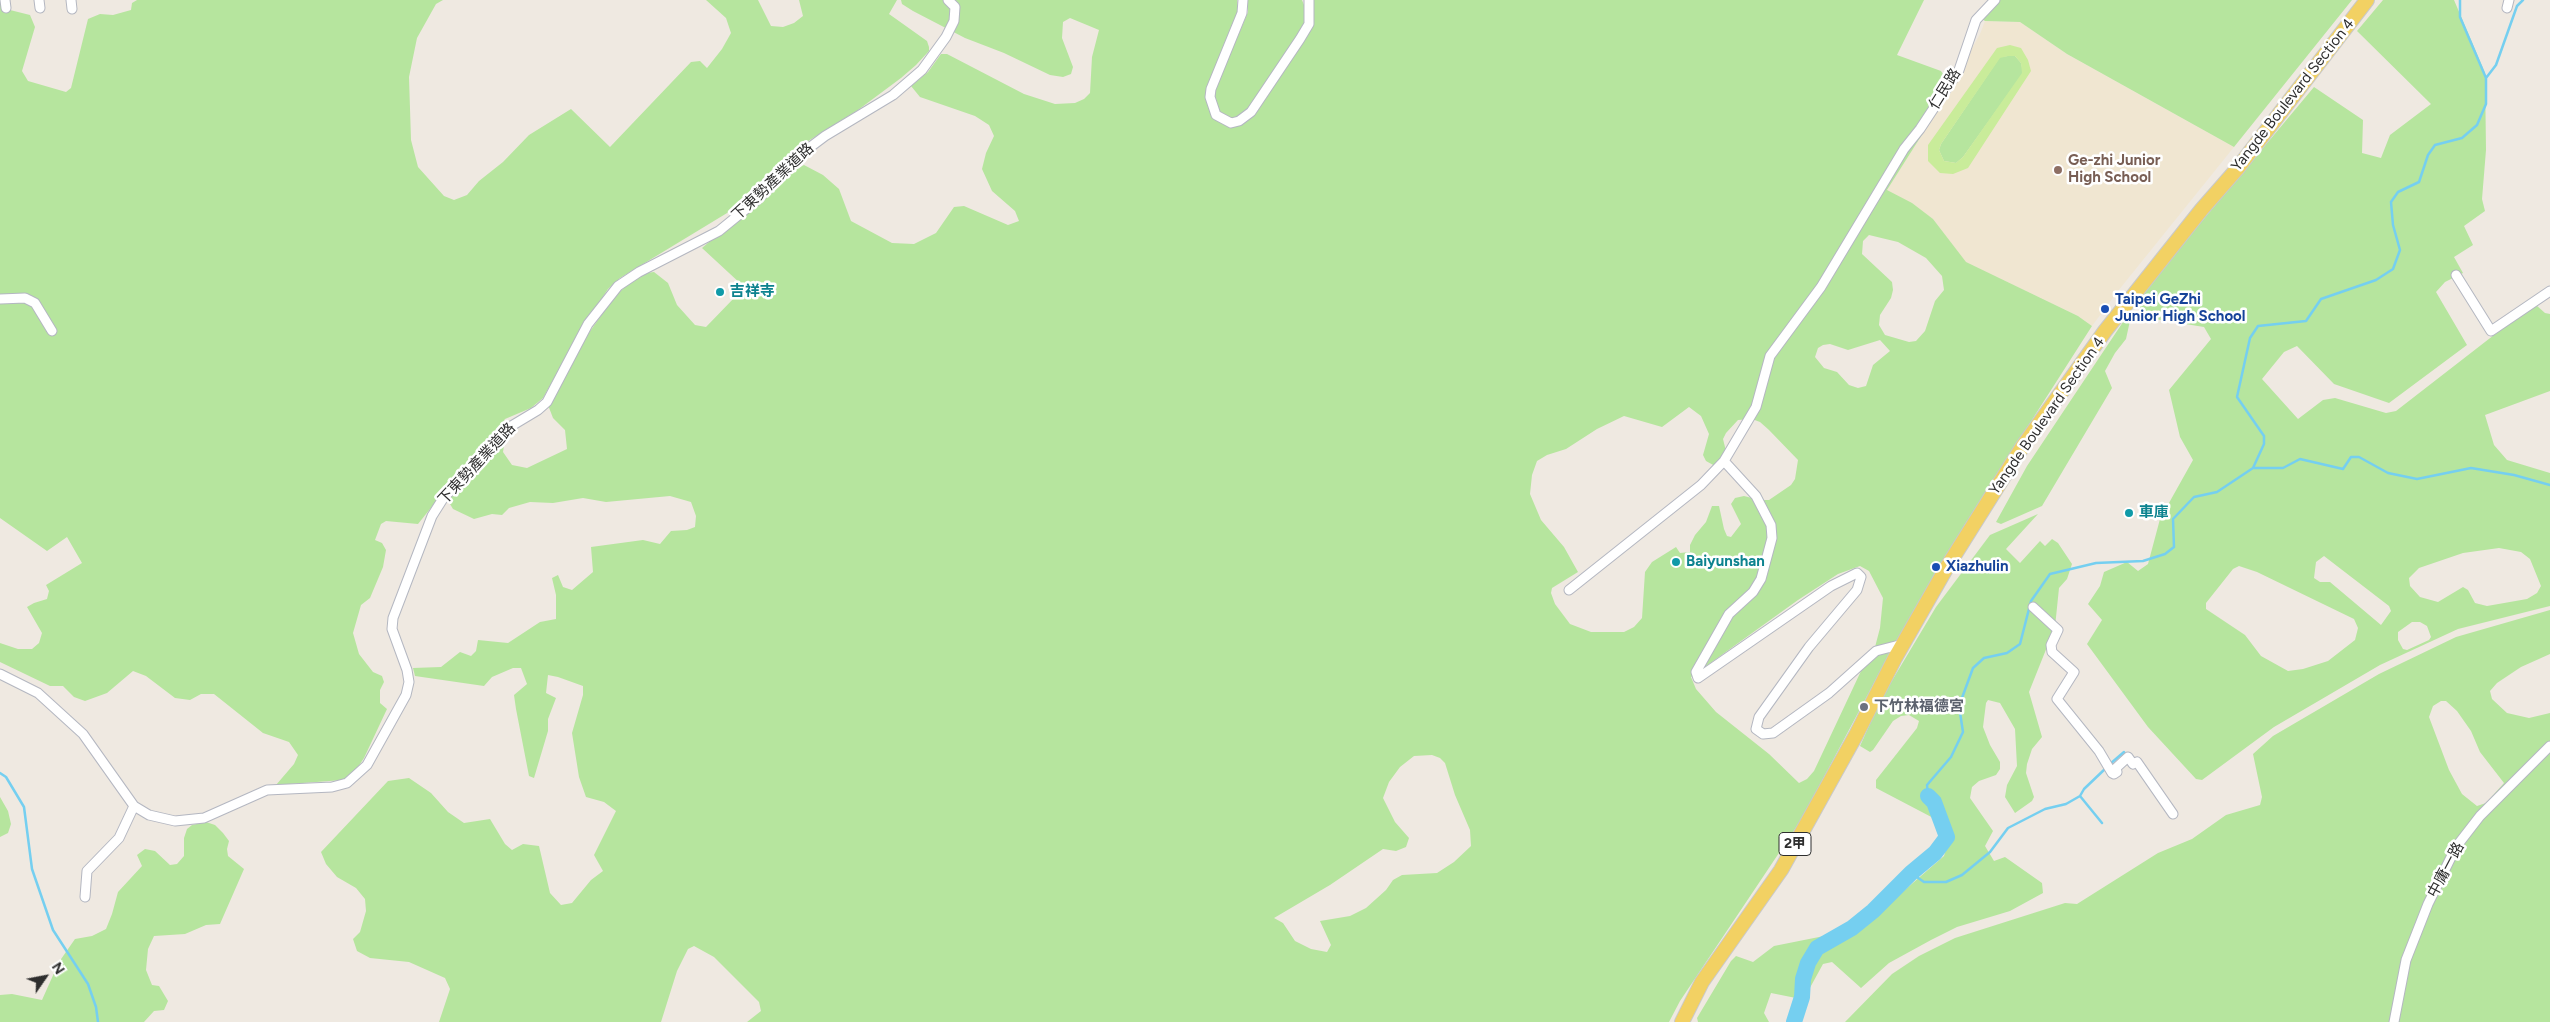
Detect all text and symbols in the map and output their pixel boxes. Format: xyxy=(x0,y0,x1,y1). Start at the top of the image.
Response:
street label: Yangde Boulevard Section 4 xyxy=(2228,15,2358,175)
street label: 仁民路 xyxy=(1925,65,1965,113)
street label: 下東勢產業道路 xyxy=(728,140,818,224)
place label: Ge-zhi Junior High School xyxy=(2068,152,2160,187)
marker: Ge-zhi Junior High School xyxy=(2052,164,2064,176)
place label: 吉祥寺 xyxy=(730,283,775,301)
marker: 吉祥寺 xyxy=(714,286,726,298)
place label: Taipei GeZhi Junior High School xyxy=(2115,291,2245,326)
marker: Taipei GeZhi Junior High School xyxy=(2099,303,2111,315)
street label: Yangde Boulevard Section 4 xyxy=(1985,334,2109,498)
street label: 下東勢產業道路 xyxy=(435,419,519,509)
place label: 車庫 xyxy=(2139,504,2169,522)
marker: 車庫 xyxy=(2123,507,2135,519)
place label: Baiyunshan xyxy=(1686,553,1765,571)
marker: Baiyunshan xyxy=(1670,556,1682,568)
place label: Xiazhulin xyxy=(1946,558,2008,576)
marker: Xiazhulin xyxy=(1930,561,1942,573)
place label: 下竹林福德宮 xyxy=(1874,698,1964,716)
marker: 下竹林福德宮 xyxy=(1858,701,1870,713)
road number: 2甲 xyxy=(1779,832,1811,856)
street label: 中庸一路 xyxy=(2424,839,2468,901)
north arrow xyxy=(20,952,70,1002)
text: N xyxy=(48,959,68,978)

